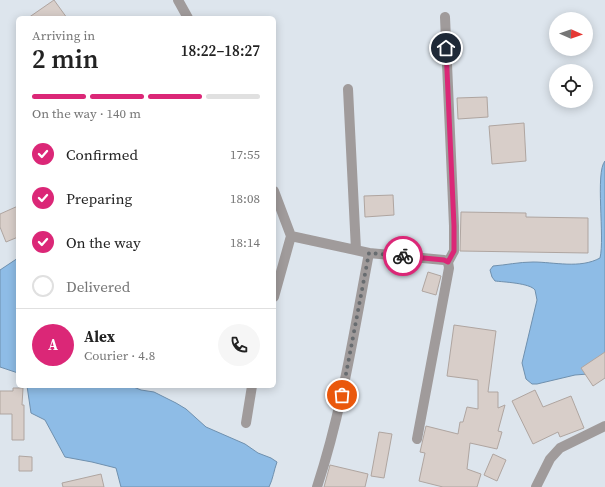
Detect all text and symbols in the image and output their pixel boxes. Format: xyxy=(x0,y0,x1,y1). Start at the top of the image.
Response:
north arrow xyxy=(549,12,593,56)
map controls xyxy=(549,12,593,108)
text: Arriving in xyxy=(32,27,95,44)
pin xyxy=(429,31,463,65)
icon: home xyxy=(435,37,457,59)
text: 18:22–18:27 xyxy=(181,40,260,61)
text: 2 min xyxy=(32,41,99,77)
button: locate xyxy=(549,64,593,108)
text: On the way · 140 m xyxy=(32,105,141,122)
icon: check xyxy=(32,143,54,165)
text: Confirmed xyxy=(66,144,138,165)
text: 17:55 xyxy=(230,146,260,163)
icon: check xyxy=(32,187,54,209)
text: Preparing xyxy=(66,188,132,209)
text: 18:08 xyxy=(230,190,260,207)
icon: check xyxy=(32,231,54,253)
text: On the way xyxy=(66,232,141,253)
text: 18:14 xyxy=(230,234,260,251)
courier xyxy=(383,236,423,276)
icon: bike xyxy=(392,245,414,267)
text: Delivered xyxy=(66,276,130,297)
button: phone xyxy=(218,324,260,366)
text: Alex xyxy=(84,326,115,347)
text: A xyxy=(48,334,58,355)
text: Courier · 4.8 xyxy=(84,347,155,364)
pin xyxy=(325,378,359,412)
icon: bag xyxy=(331,384,353,406)

